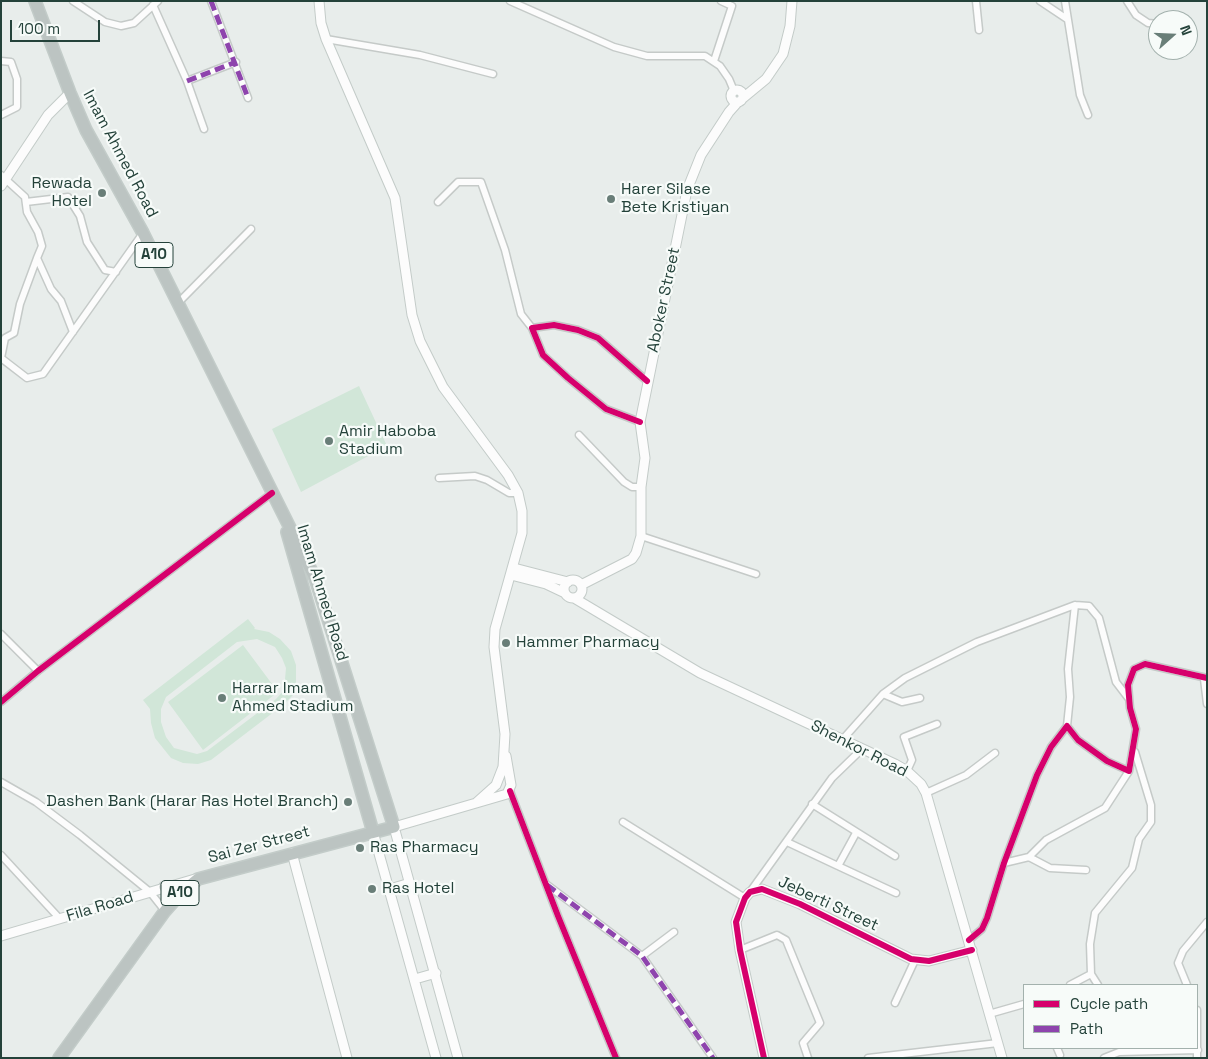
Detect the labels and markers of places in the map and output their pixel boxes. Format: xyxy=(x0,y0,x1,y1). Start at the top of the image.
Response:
place label: Rewada Hotel xyxy=(31,174,92,212)
place label: Harer Silase Bete Kristiyan xyxy=(621,180,729,218)
marker: Rewada Hotel xyxy=(96,187,108,199)
marker: Harer Silase Bete Kristiyan xyxy=(605,193,617,205)
place label: Amir Haboba Stadium xyxy=(339,422,436,460)
marker: Amir Haboba Stadium xyxy=(323,435,335,447)
place label: Hammer Pharmacy xyxy=(516,633,660,653)
marker: Hammer Pharmacy xyxy=(500,637,512,649)
place label: Harrar Imam Ahmed Stadium xyxy=(232,679,353,717)
marker: Harrar Imam Ahmed Stadium xyxy=(216,692,228,704)
place label: Dashen Bank (Harar Ras Hotel Branch) xyxy=(46,792,338,812)
marker: Dashen Bank (Harar Ras Hotel Branch) xyxy=(342,796,354,808)
place label: Ras Pharmacy xyxy=(370,838,479,858)
marker: Ras Pharmacy xyxy=(354,842,366,854)
place label: Ras Hotel xyxy=(382,879,454,899)
marker: Ras Hotel xyxy=(366,883,378,895)

